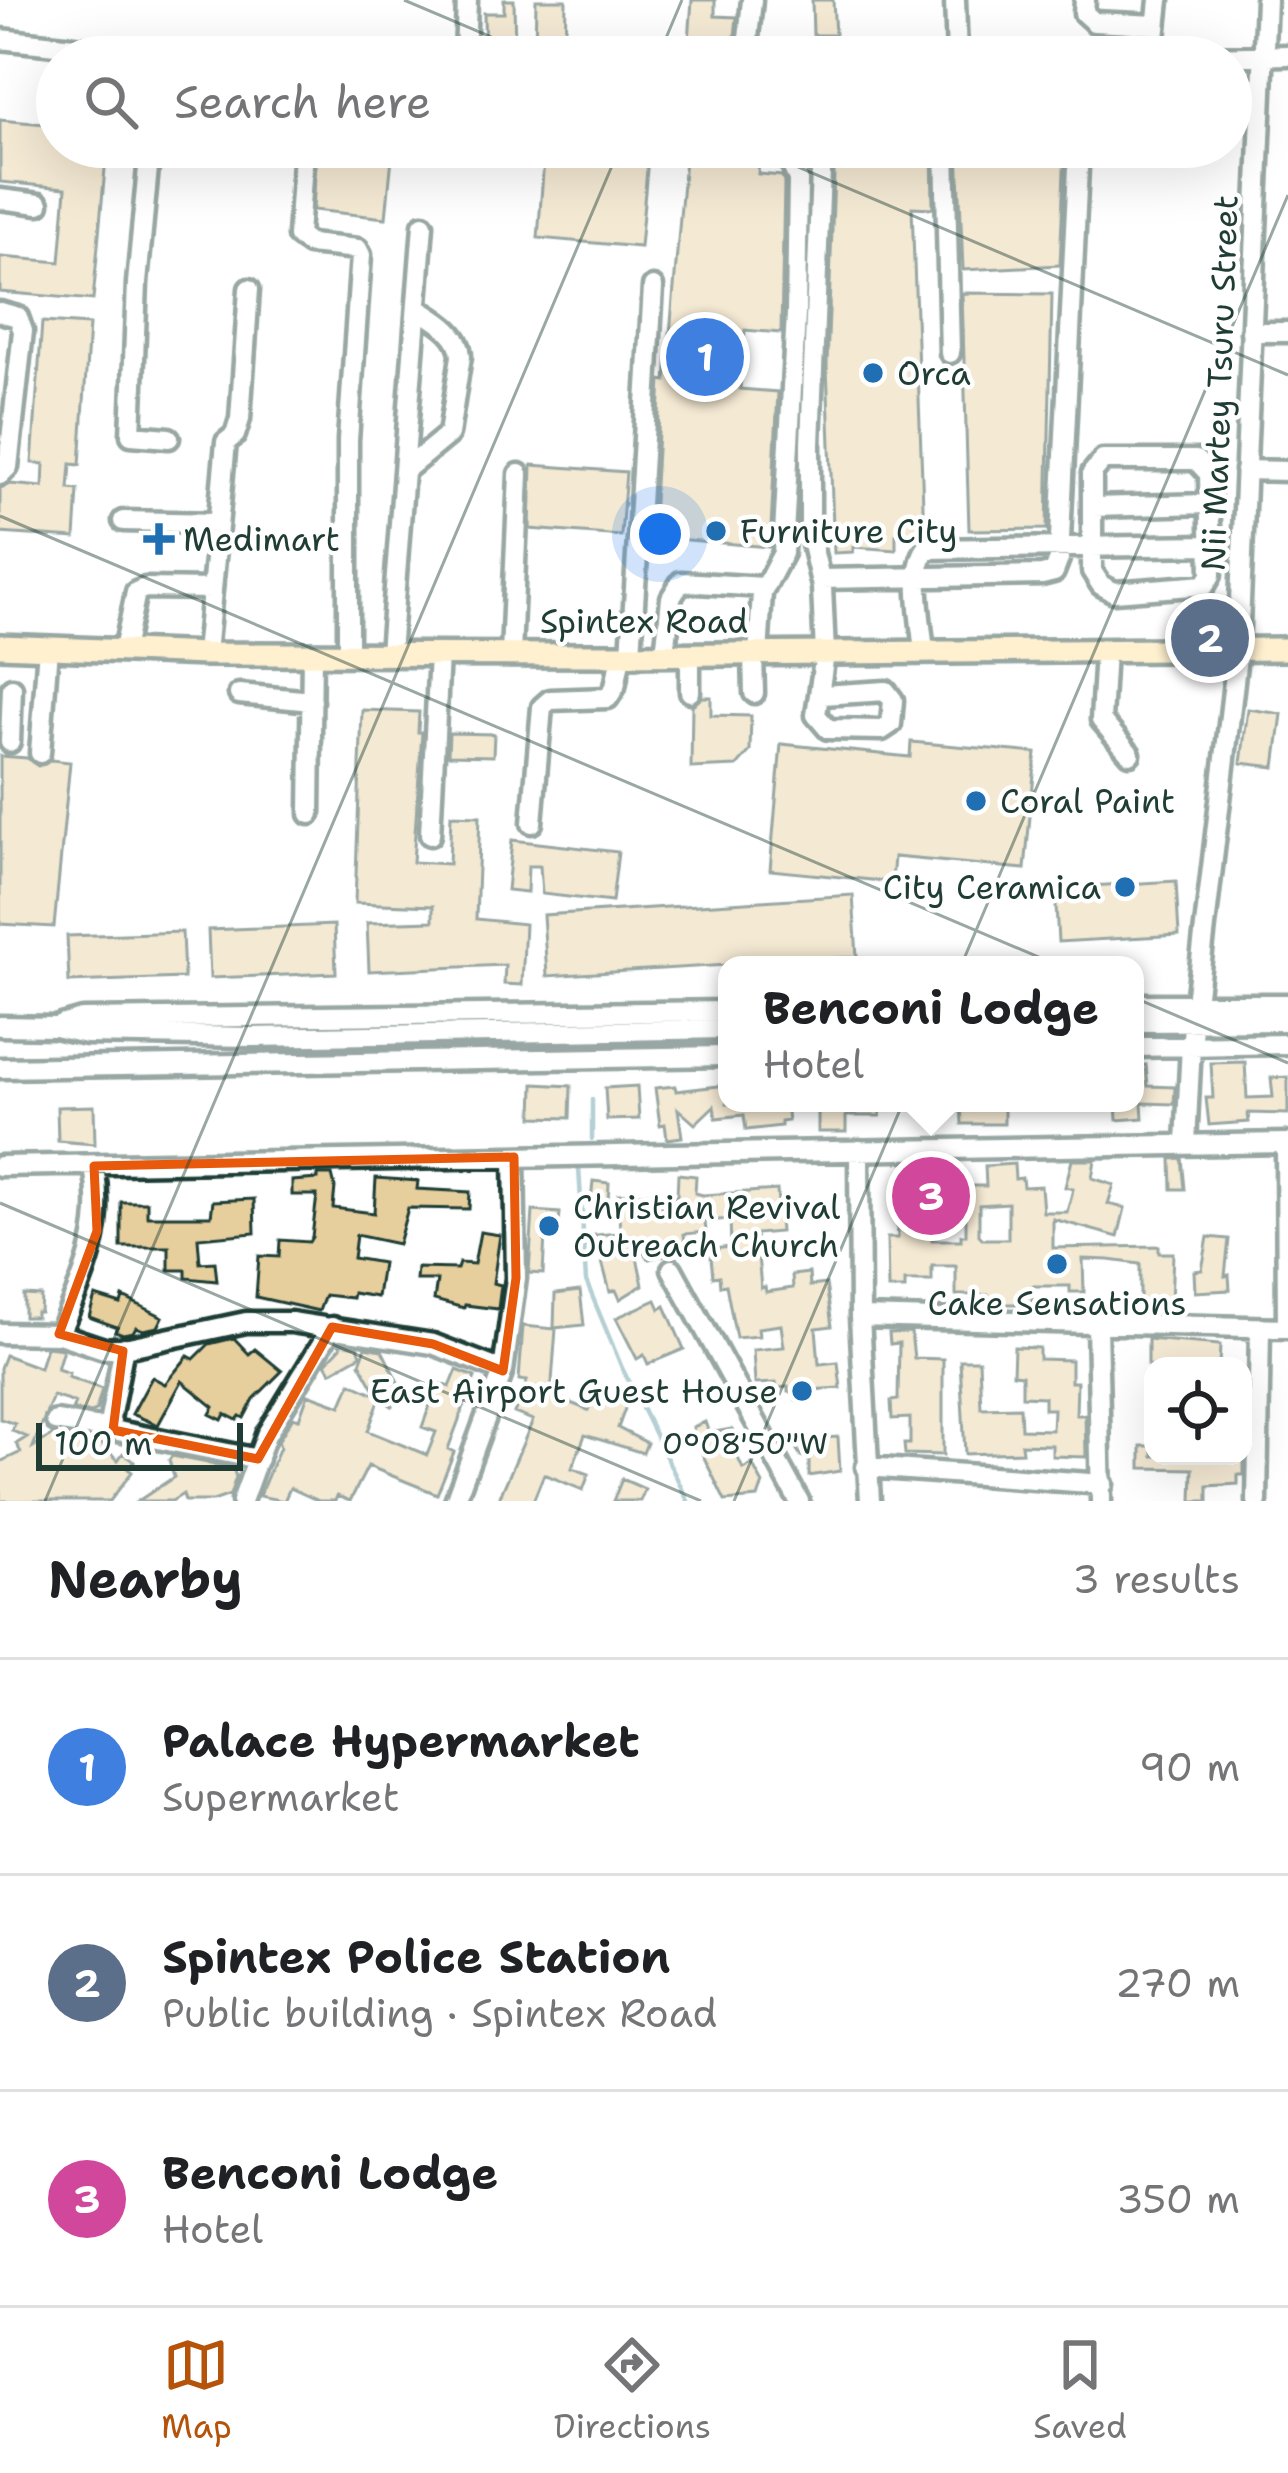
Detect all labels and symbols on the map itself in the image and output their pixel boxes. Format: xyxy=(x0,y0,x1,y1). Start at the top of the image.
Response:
street label: Nii Martey Tsuru Street xyxy=(1190,194,1249,572)
pin: 1 xyxy=(666,312,744,402)
place label: Orca xyxy=(897,351,971,396)
marker: Orca xyxy=(860,360,886,386)
your location xyxy=(630,504,690,564)
place label: Furniture City xyxy=(740,509,958,554)
place label: Medimart xyxy=(183,517,340,562)
marker: Furniture City xyxy=(703,518,729,544)
marker: Medimart xyxy=(146,526,172,552)
pin: 2 xyxy=(1171,593,1249,683)
street label: Spintex Road xyxy=(540,599,748,644)
place label: Coral Paint xyxy=(1000,779,1175,824)
marker: Coral Paint xyxy=(963,788,989,814)
place label: City Ceramica xyxy=(883,865,1101,910)
marker: City Ceramica xyxy=(1112,874,1138,900)
pin: 3 xyxy=(892,1151,970,1241)
place label: Christian Revival Outreach Church xyxy=(573,1185,840,1268)
marker: Christian Revival Outreach Church xyxy=(536,1213,562,1239)
marker: Cake Sensations xyxy=(1044,1251,1070,1277)
place label: Cake Sensations xyxy=(927,1281,1187,1326)
place label: East Airport Guest House xyxy=(370,1369,778,1414)
marker: East Airport Guest House xyxy=(789,1378,815,1404)
scale bar xyxy=(36,1417,243,1470)
text: 0°08'50"W xyxy=(662,1423,828,1464)

